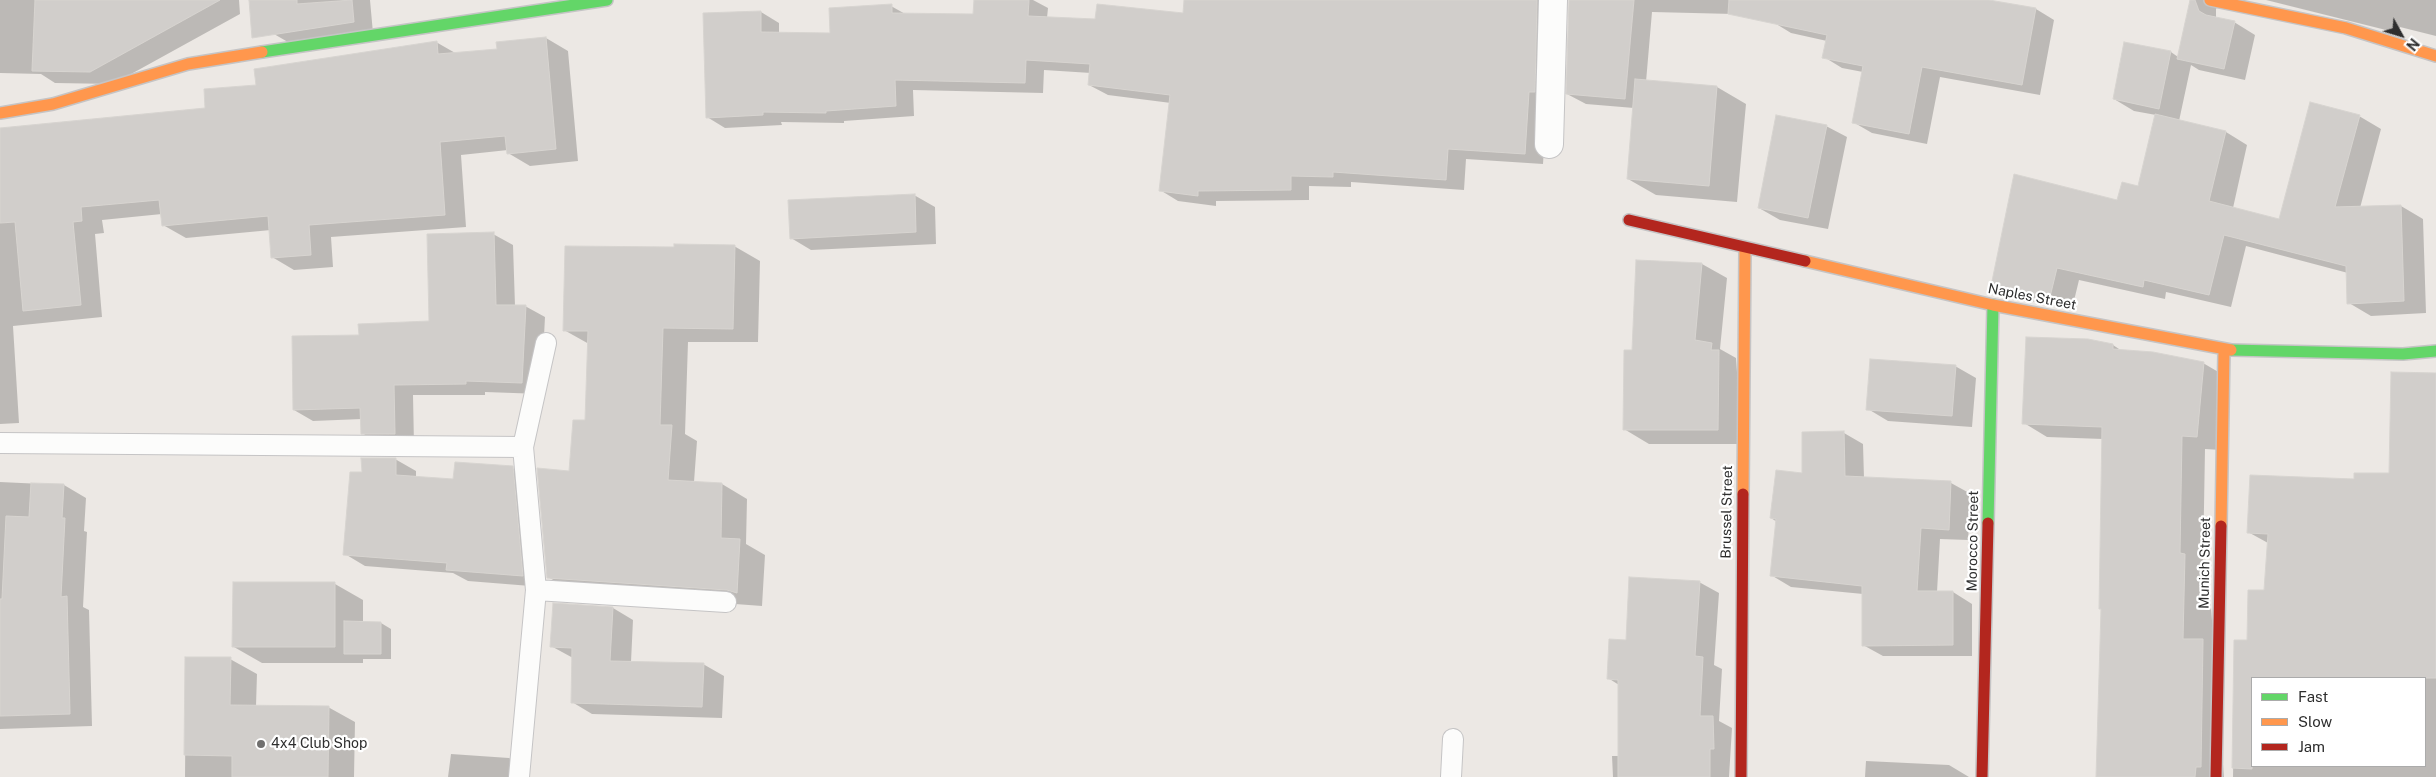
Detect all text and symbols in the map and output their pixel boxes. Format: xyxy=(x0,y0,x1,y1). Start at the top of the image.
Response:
north arrow xyxy=(2376,10,2426,60)
text: N xyxy=(2403,35,2422,54)
street label: Naples Street xyxy=(1986,280,2078,314)
street label: Brussel Street xyxy=(1718,465,1736,559)
street label: Morocco Street xyxy=(1964,490,1982,592)
street label: Munich Street xyxy=(2196,517,2214,609)
legend xyxy=(2251,677,2426,767)
text: Fast xyxy=(2298,688,2328,705)
text: Slow xyxy=(2298,713,2332,730)
place label: 4x4 Club Shop xyxy=(271,736,367,752)
marker: 4x4 Club Shop xyxy=(255,738,267,750)
text: Jam xyxy=(2298,738,2325,755)

